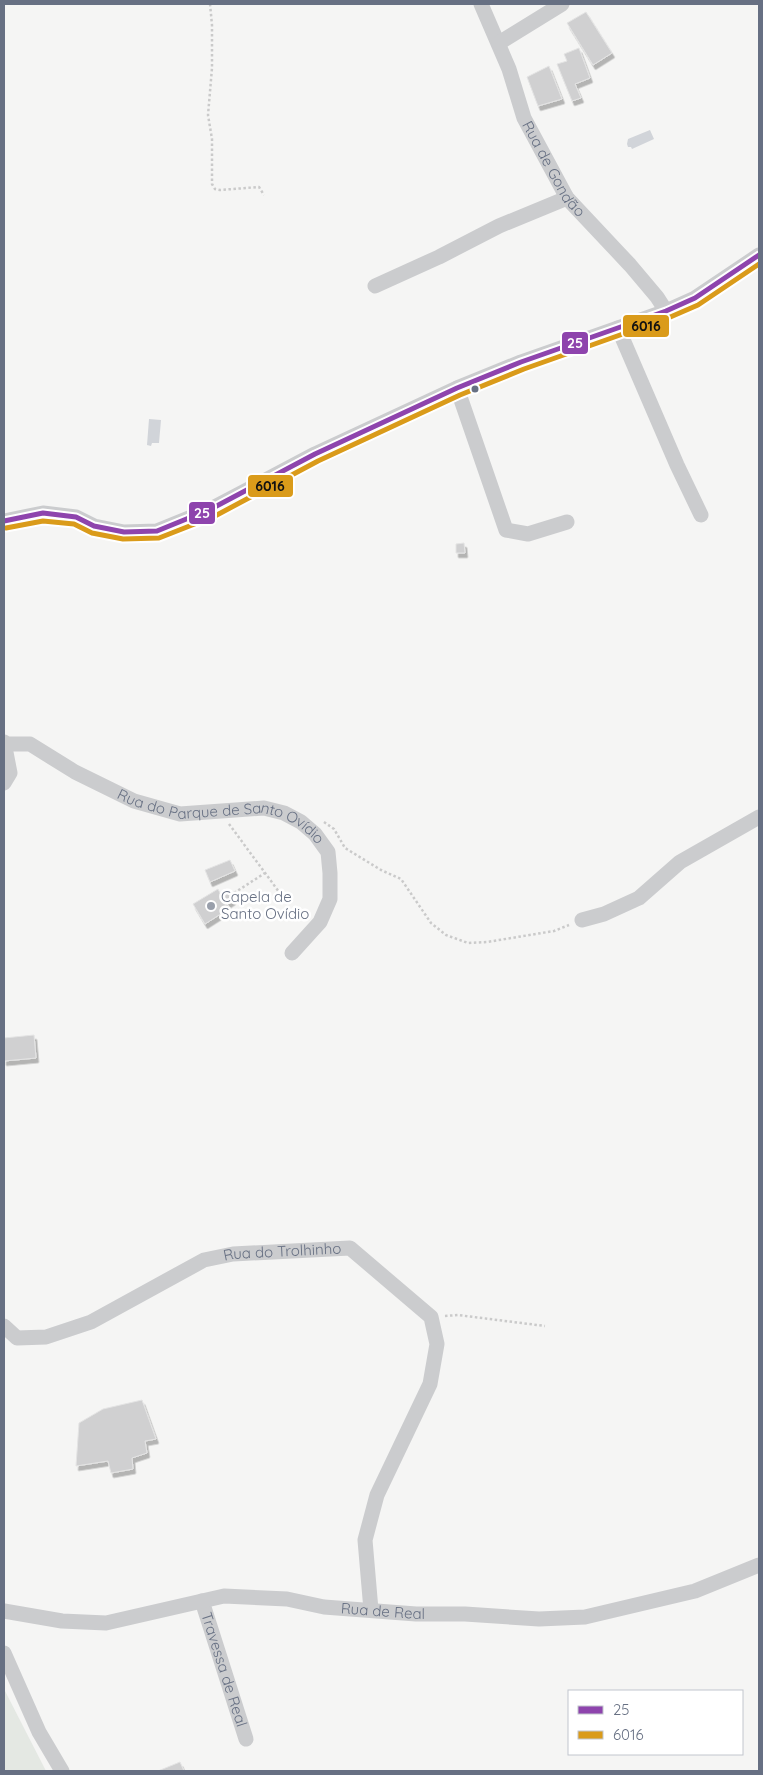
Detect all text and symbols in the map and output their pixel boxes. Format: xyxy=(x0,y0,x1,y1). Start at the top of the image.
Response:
street label: Rua de Gondão xyxy=(518,117,590,221)
line badge: 6016 xyxy=(622,314,670,338)
text: 6016 xyxy=(631,317,661,335)
line badge: 25 xyxy=(561,331,589,355)
text: 25 xyxy=(567,334,583,352)
unlabelled marker xyxy=(470,384,480,394)
line badge: 6016 xyxy=(247,474,294,498)
text: 6016 xyxy=(255,477,285,495)
line badge: 25 xyxy=(188,501,216,525)
text: 25 xyxy=(194,504,210,522)
street label: Rua do Parque de Santo Ovídio xyxy=(114,784,329,847)
place label: Capela de Santo Ovídio xyxy=(221,887,309,923)
marker: Capela de Santo Ovídio xyxy=(205,900,217,912)
street label: Rua do Trolhinho xyxy=(221,1238,342,1265)
street label: Rua de Real xyxy=(340,1598,425,1623)
street label: Travessa de Real xyxy=(197,1610,252,1729)
legend xyxy=(568,1690,743,1755)
text: 25 xyxy=(613,1700,630,1719)
text: 6016 xyxy=(613,1725,644,1744)

